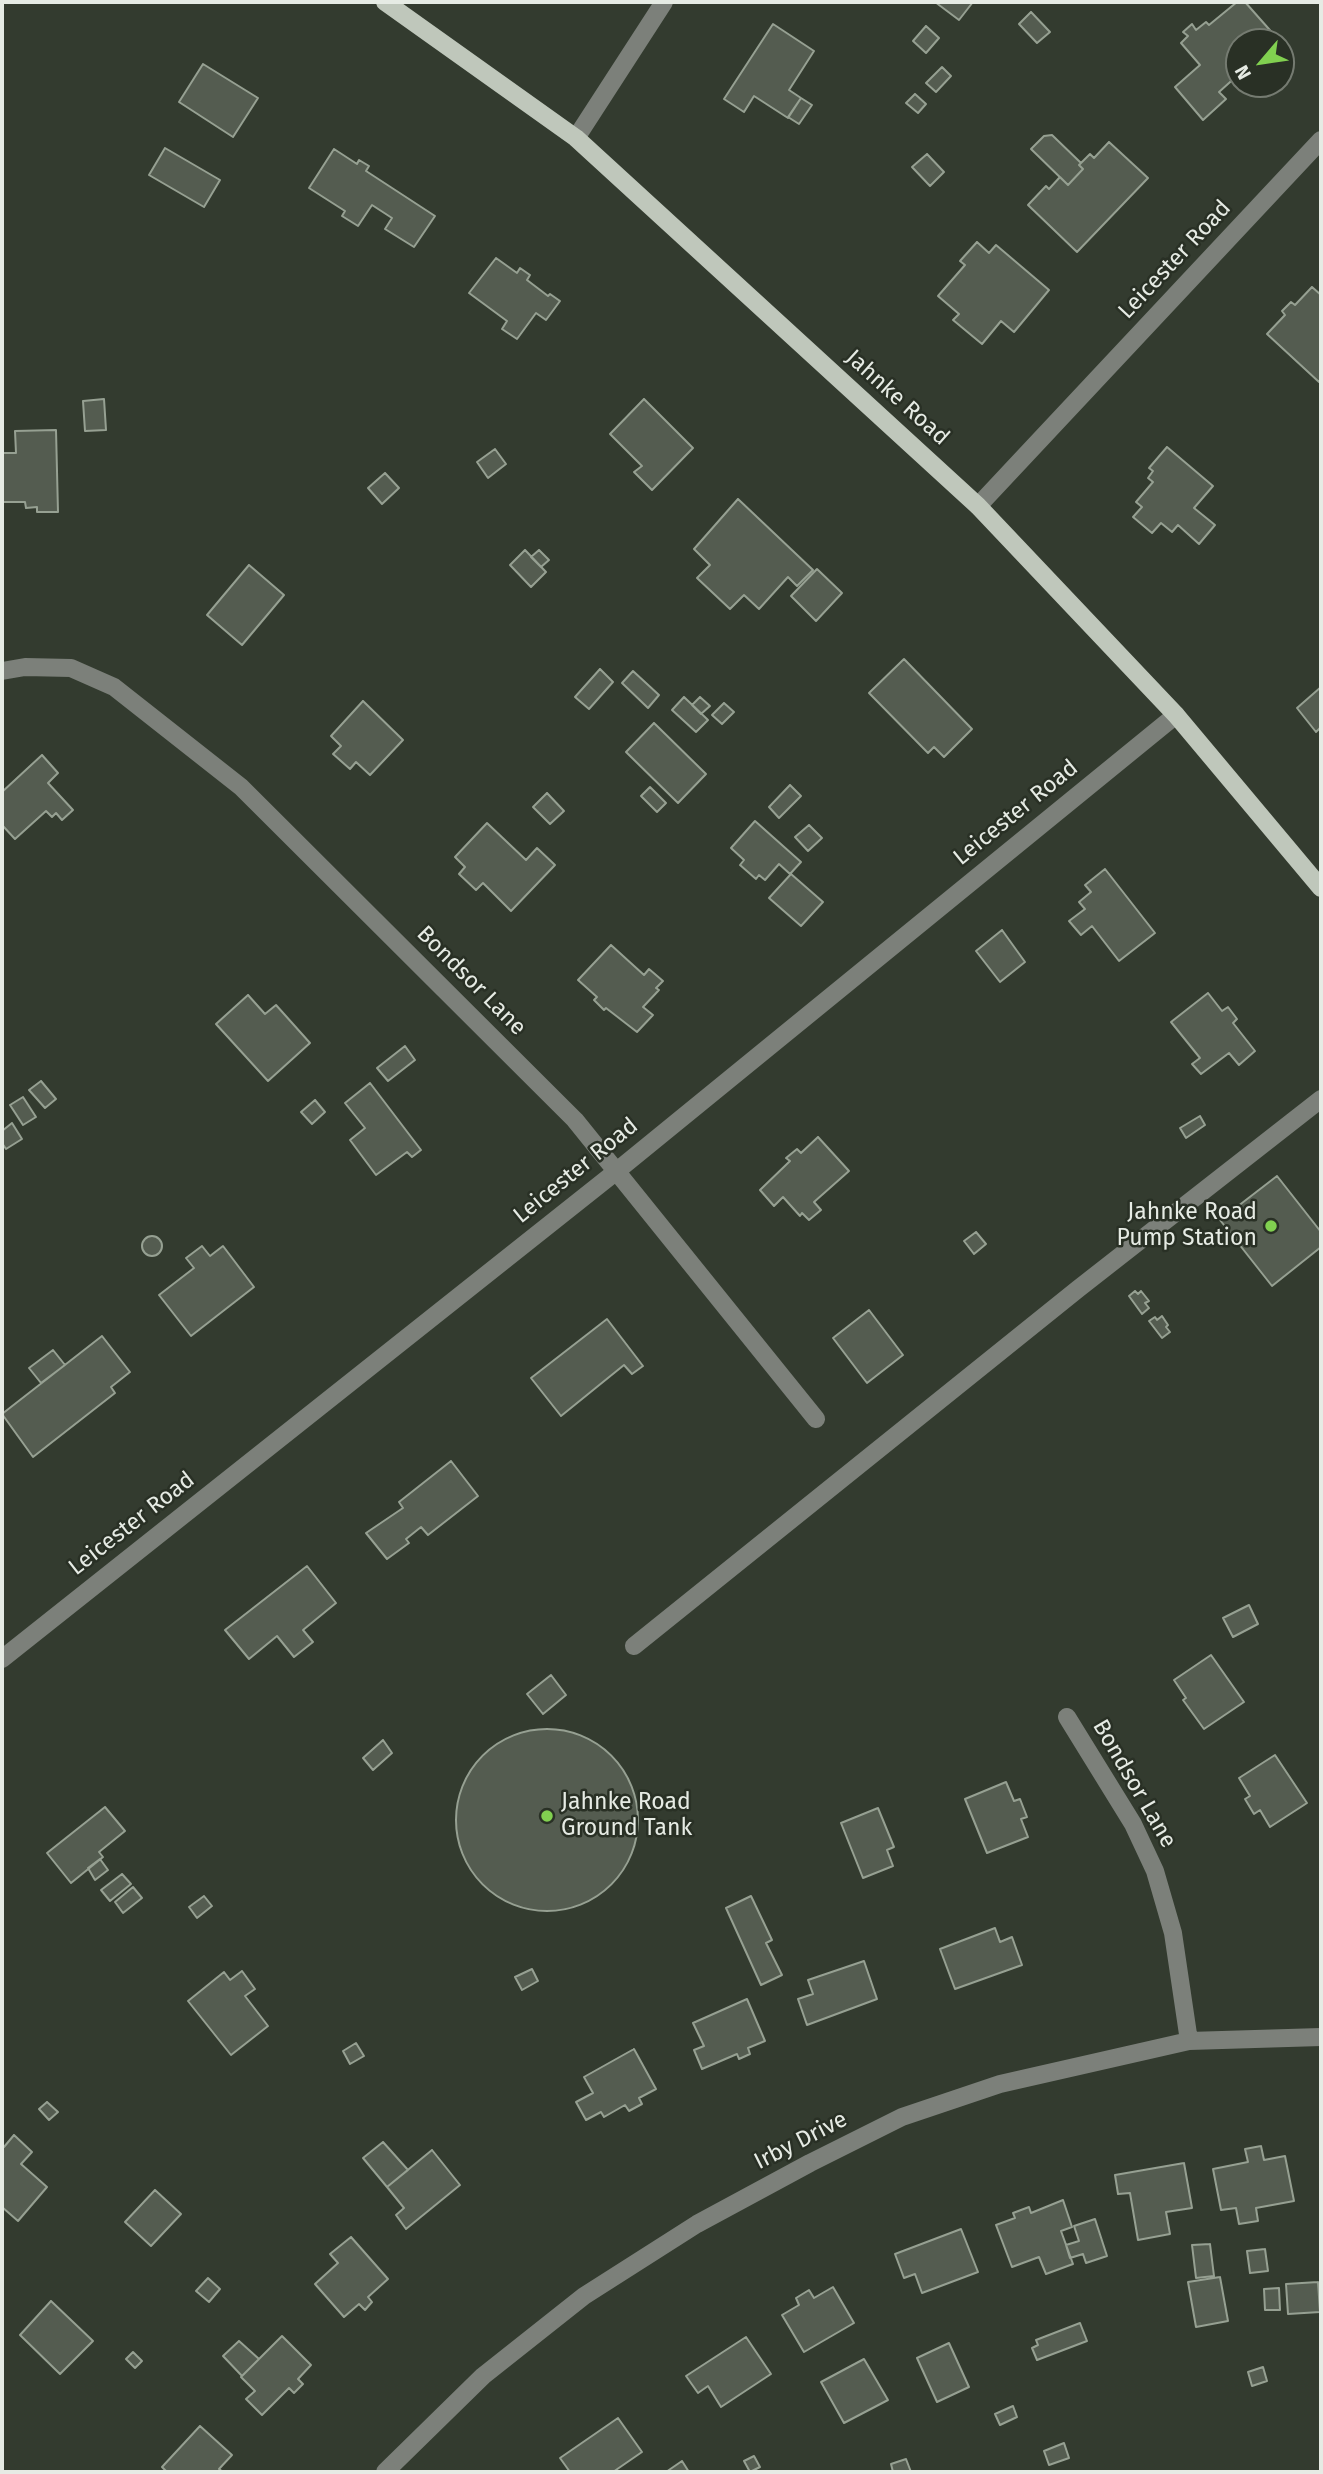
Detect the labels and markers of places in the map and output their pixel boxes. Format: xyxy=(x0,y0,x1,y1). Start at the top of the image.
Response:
place label: Jahnke Road Pump Station xyxy=(1117,1199,1257,1253)
marker: Jahnke Road Pump Station xyxy=(1263,1218,1279,1234)
place label: Jahnke Road Ground Tank xyxy=(561,1789,692,1843)
marker: Jahnke Road Ground Tank xyxy=(539,1808,555,1824)

